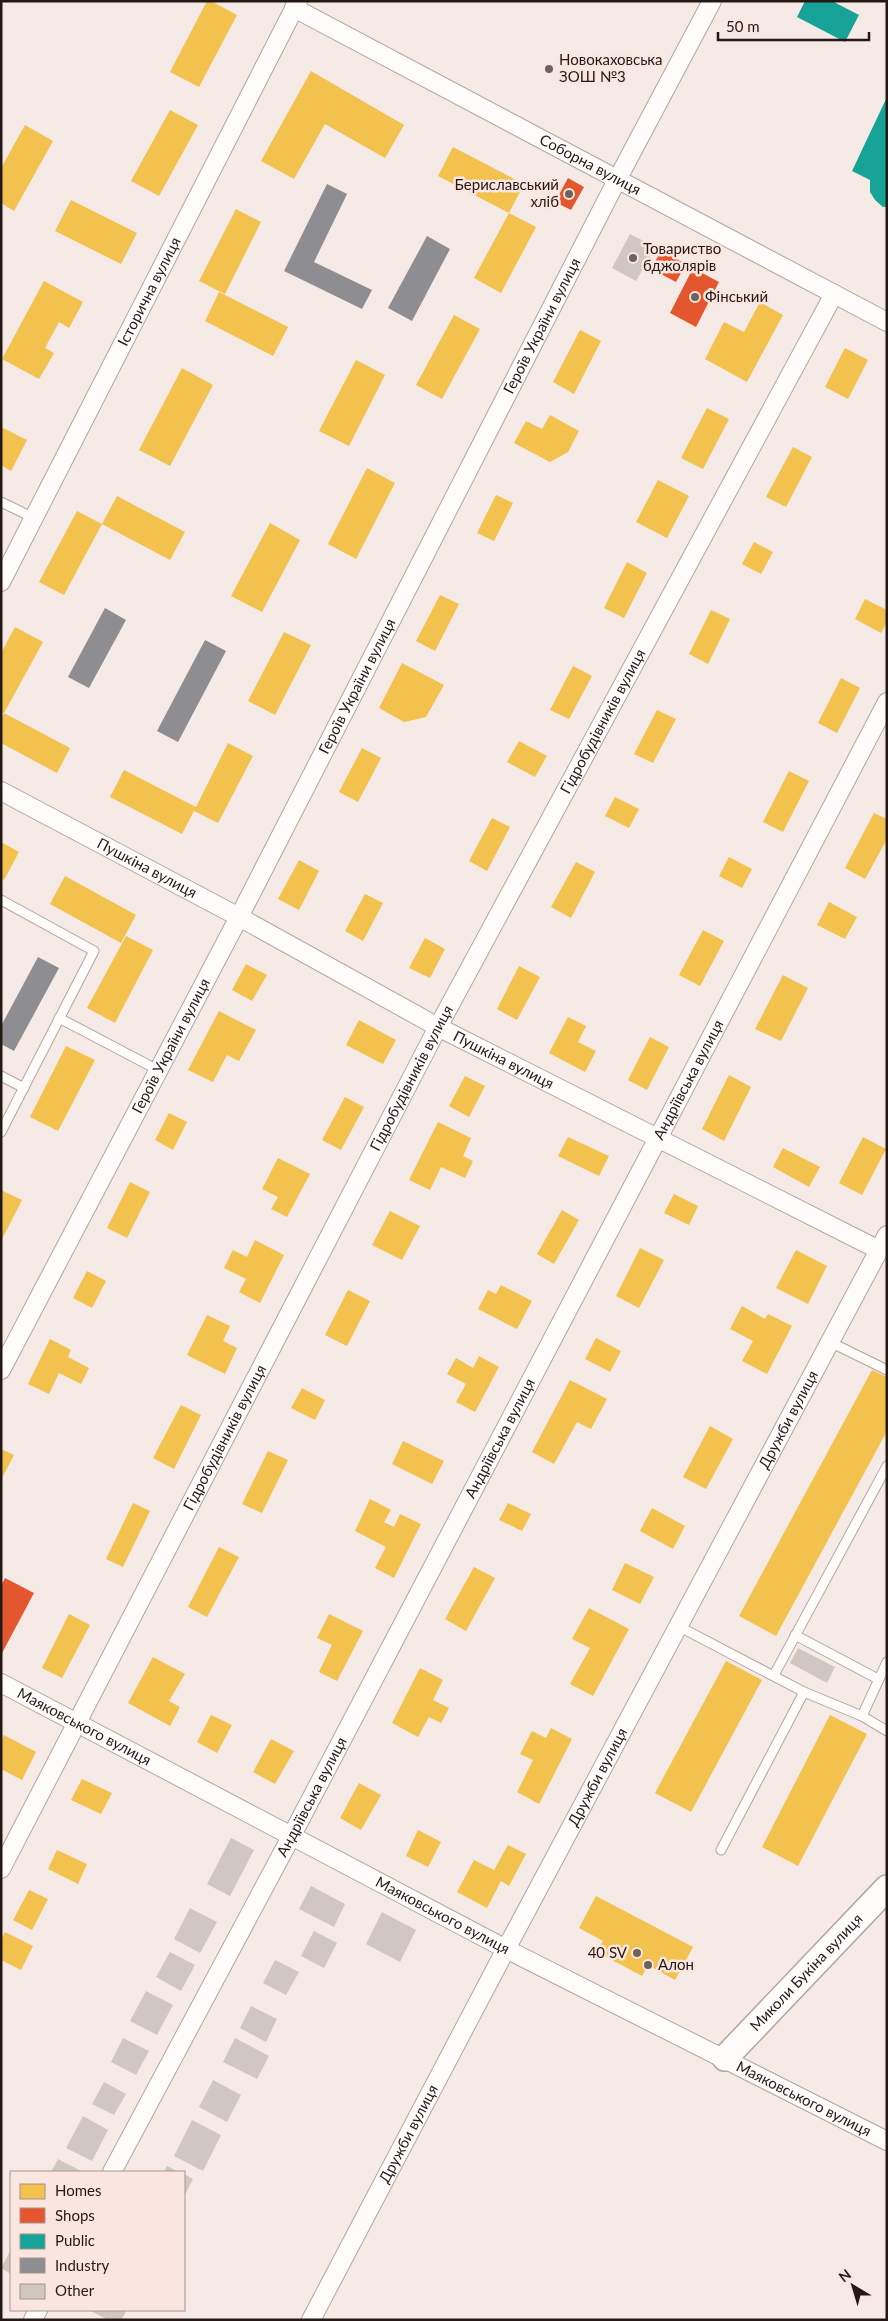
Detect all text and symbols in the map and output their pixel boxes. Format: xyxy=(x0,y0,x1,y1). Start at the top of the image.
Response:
scale bar xyxy=(718,10,869,42)
text: 50 m xyxy=(726,17,760,35)
place label: Новокаховська ЗОШ №3 xyxy=(559,50,663,85)
marker: Новокаховська ЗОШ №3 xyxy=(543,63,555,75)
street label: Соборна вулиця xyxy=(537,130,644,198)
place label: Бериславський хліб xyxy=(455,175,559,210)
marker: Бериславський хліб xyxy=(563,188,575,200)
street label: Історична вулиця xyxy=(113,234,184,349)
place label: Товариство бджолярів xyxy=(643,239,721,274)
marker: Товариство бджолярів xyxy=(627,252,639,264)
street label: Героїв України вулиця xyxy=(499,255,584,396)
place label: Фінський xyxy=(705,287,768,305)
marker: Фінський xyxy=(689,291,701,303)
street label: Героїв України вулиця xyxy=(314,615,399,757)
street label: Гідробудівників вулиця xyxy=(556,646,649,796)
street label: Пушкіна вулиця xyxy=(94,834,200,901)
street label: Героїв України вулиця xyxy=(127,975,213,1116)
street label: Гідробудівників вулиця xyxy=(365,1002,456,1154)
street label: Андріївська вулиця xyxy=(649,1016,726,1142)
street label: Пушкіна вулиця xyxy=(451,1026,557,1092)
street label: Гідробудівників вулиця xyxy=(179,1361,269,1513)
street label: Дружби вулиця xyxy=(754,1367,821,1472)
street label: Андріївська вулиця xyxy=(461,1375,538,1501)
street label: Маяковського вулиця xyxy=(15,1683,155,1769)
street label: Дружби вулиця xyxy=(563,1724,630,1829)
street label: Андріївська вулиця xyxy=(272,1734,350,1859)
street label: Маяковського вулиця xyxy=(373,1872,513,1957)
street label: Миколи Букіна вулиця xyxy=(746,1909,866,2034)
place label: 40 SV xyxy=(588,1943,628,1961)
marker: 40 SV xyxy=(631,1947,643,1959)
place label: Алон xyxy=(658,1955,694,1973)
marker: Алон xyxy=(642,1959,654,1971)
street label: Маяковського вулиця xyxy=(734,2057,875,2140)
street label: Дружби вулиця xyxy=(375,2081,441,2186)
legend xyxy=(10,2171,185,2311)
text: Homes xyxy=(55,2181,101,2199)
text: Shops xyxy=(55,2206,95,2224)
text: Public xyxy=(55,2231,95,2249)
text: Industry xyxy=(55,2256,110,2274)
north arrow xyxy=(828,2261,878,2311)
text: N xyxy=(835,2265,854,2285)
text: Other xyxy=(55,2281,95,2299)

